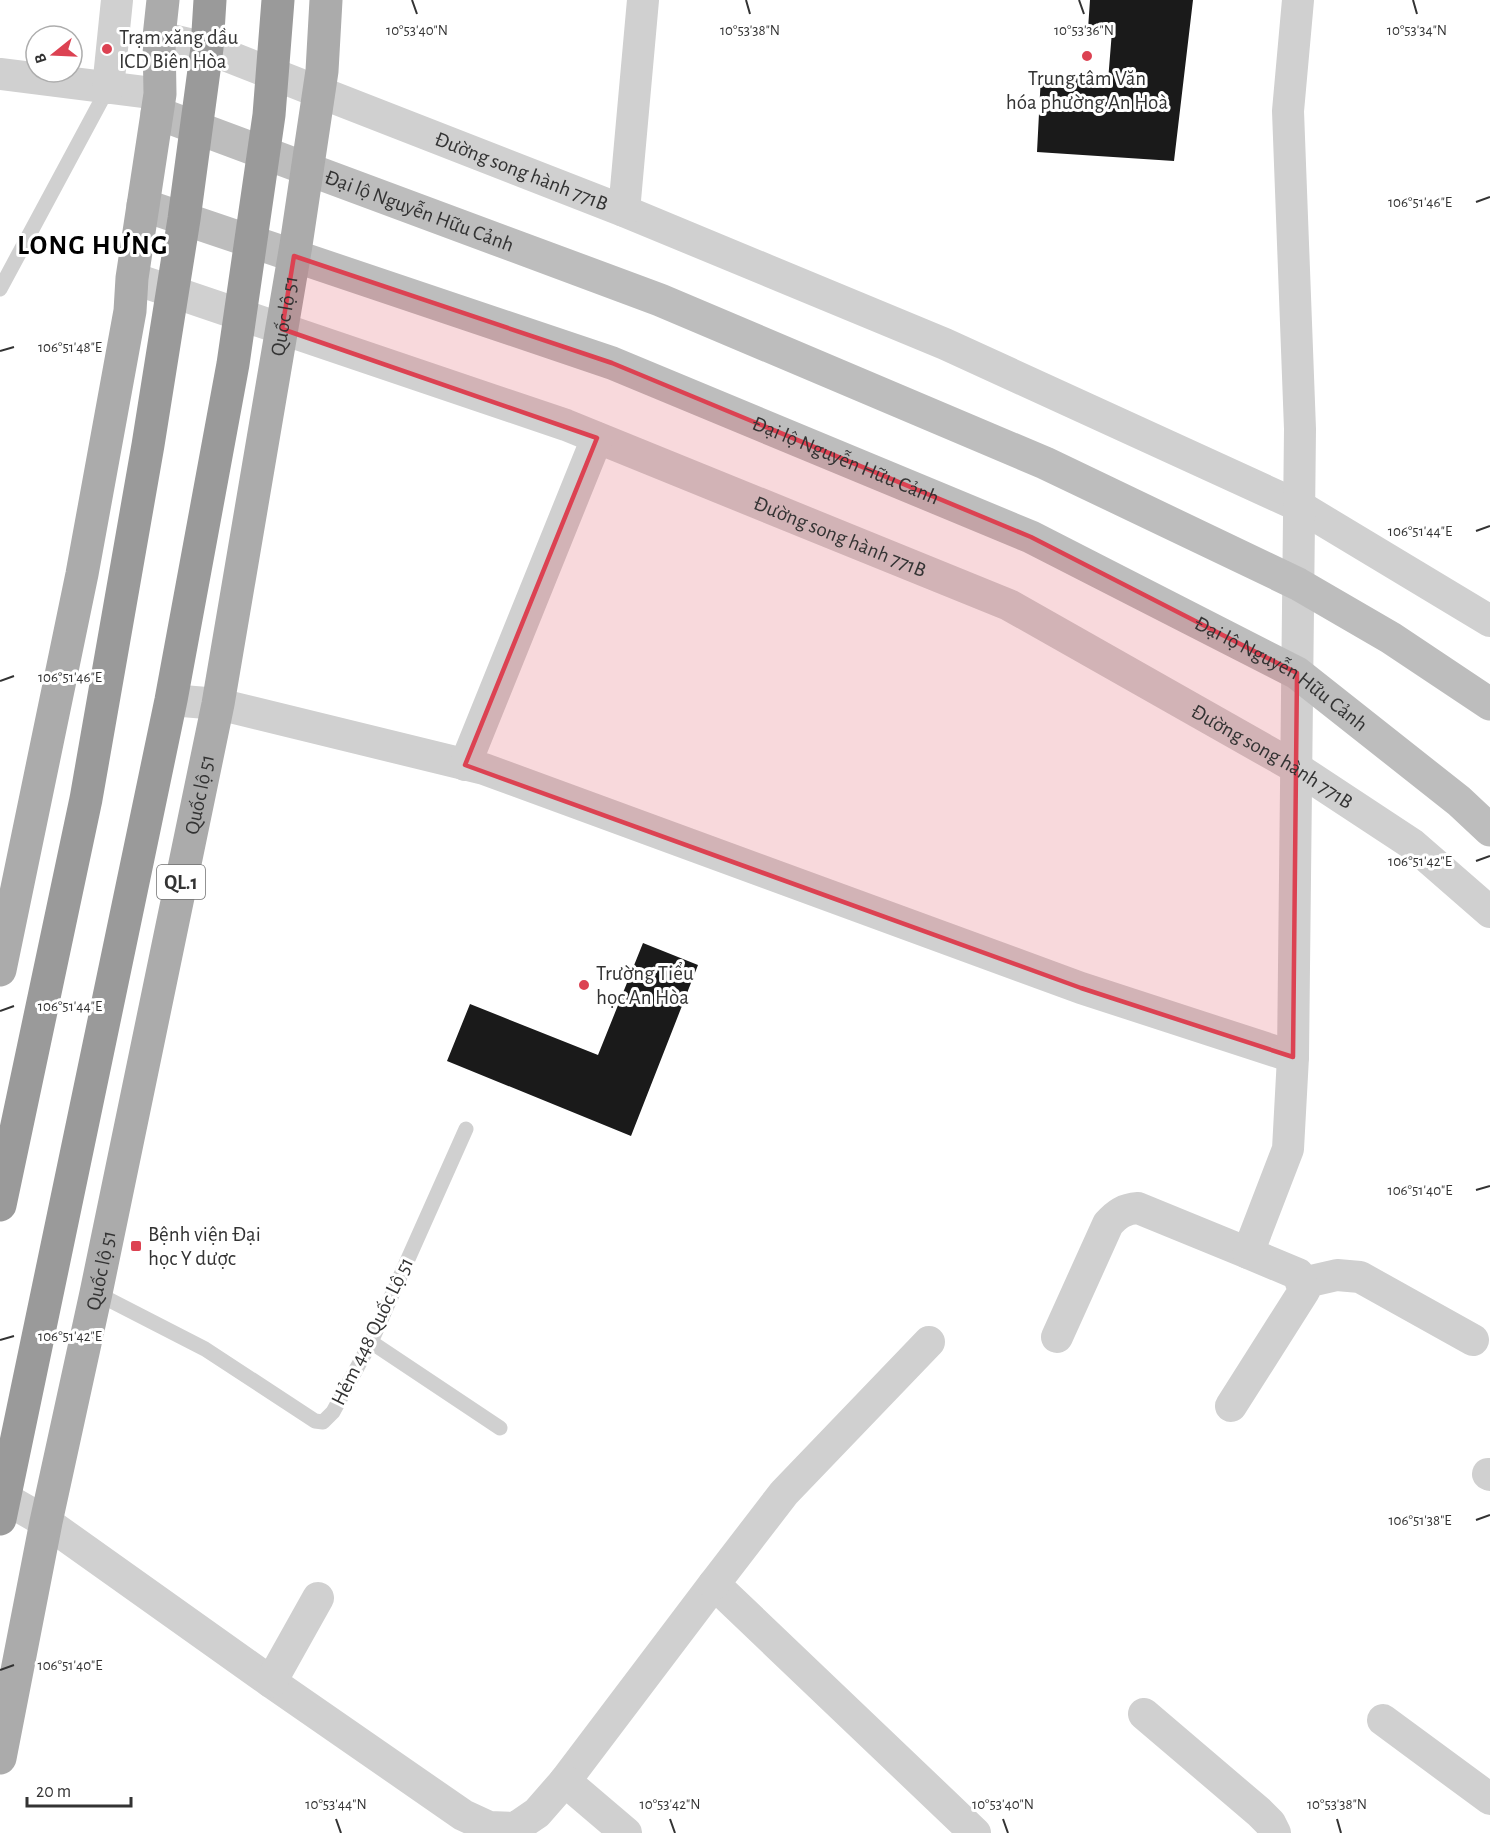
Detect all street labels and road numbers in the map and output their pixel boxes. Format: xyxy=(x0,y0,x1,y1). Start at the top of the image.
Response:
street label: Đường song hành 771B xyxy=(432,128,611,215)
street label: Đại lộ Nguyễn Hữu Cảnh xyxy=(322,166,517,256)
street label: Quốc lộ 51 xyxy=(267,274,302,358)
street label: Đại lộ Nguyễn Hữu Cảnh xyxy=(749,412,942,509)
street label: Đường song hành 771B xyxy=(751,492,929,581)
street label: Đại lộ Nguyễn Hữu Cảnh xyxy=(1191,612,1371,735)
street label: Đường song hành 771B xyxy=(1188,701,1357,813)
street label: Quốc lộ 51 xyxy=(181,753,218,836)
road number: QL.1 xyxy=(157,865,205,899)
street label: Quốc lộ 51 xyxy=(83,1229,120,1312)
street label: Hẻm 448 Quốc Lộ 51 xyxy=(328,1254,417,1408)

